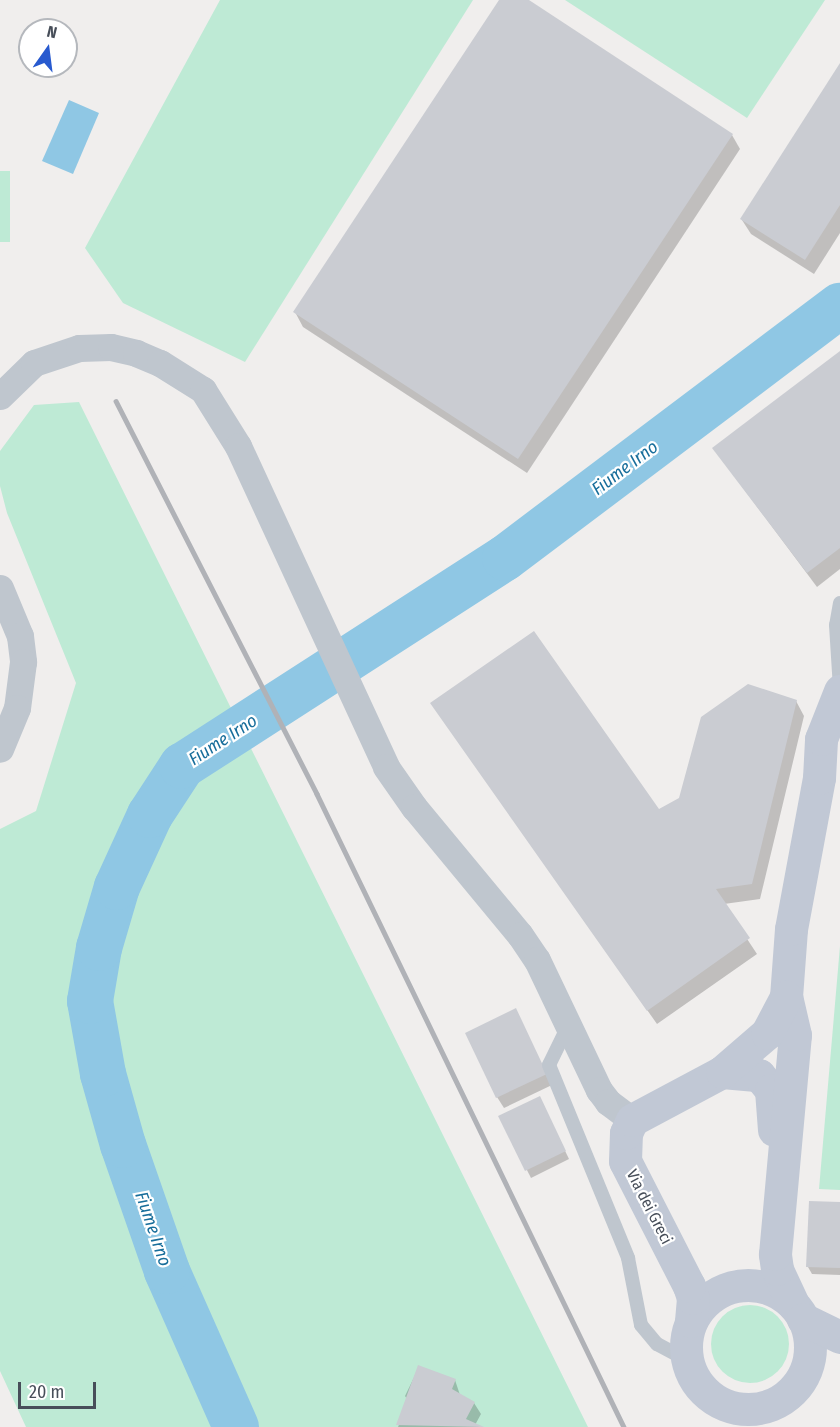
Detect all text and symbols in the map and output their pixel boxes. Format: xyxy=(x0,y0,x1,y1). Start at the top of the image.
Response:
north arrow xyxy=(18,18,78,78)
text: N xyxy=(45,22,59,42)
water label: Fiume Irno xyxy=(588,436,662,500)
water label: Fiume Irno xyxy=(185,710,261,770)
street label: Via dei Greci xyxy=(622,1166,676,1248)
water label: Fiume Irno xyxy=(130,1189,176,1269)
scale bar xyxy=(21,1370,99,1408)
text: 20 m xyxy=(29,1381,64,1403)

